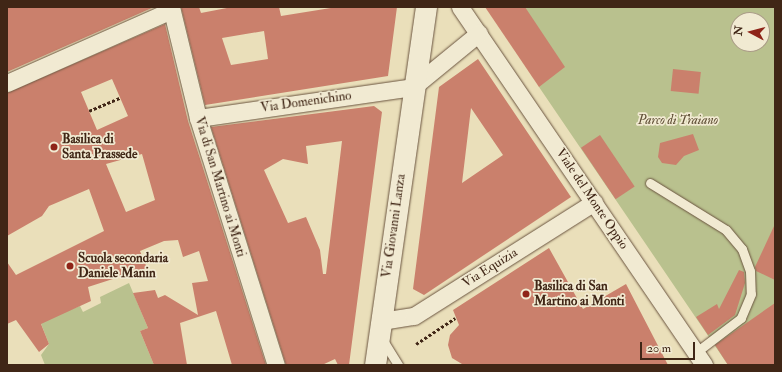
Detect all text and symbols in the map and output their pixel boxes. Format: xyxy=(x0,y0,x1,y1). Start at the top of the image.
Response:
north arrow xyxy=(730,12,770,52)
text: N xyxy=(732,25,746,36)
street label: Via Domenichino xyxy=(260,88,352,116)
park label: Parco di Traiano xyxy=(638,112,718,128)
street label: Via di San Martino ai Monti xyxy=(191,115,249,259)
place label: Basilica di Santa Prassede xyxy=(62,132,137,163)
marker: Basilica di Santa Prassede xyxy=(49,142,59,152)
street label: Viale del Monte Oppio xyxy=(552,146,632,252)
street label: Via Giovanni Lanza xyxy=(379,173,409,279)
street label: Via Equizia xyxy=(460,245,520,291)
place label: Scuola secondaria Daniele Manin xyxy=(78,251,168,282)
marker: Scuola secondaria Daniele Manin xyxy=(65,261,75,271)
place label: Basilica di San Martino ai Monti xyxy=(534,279,624,310)
marker: Basilica di San Martino ai Monti xyxy=(521,289,531,299)
scale bar xyxy=(642,334,697,360)
text: 20 m xyxy=(647,341,671,356)

